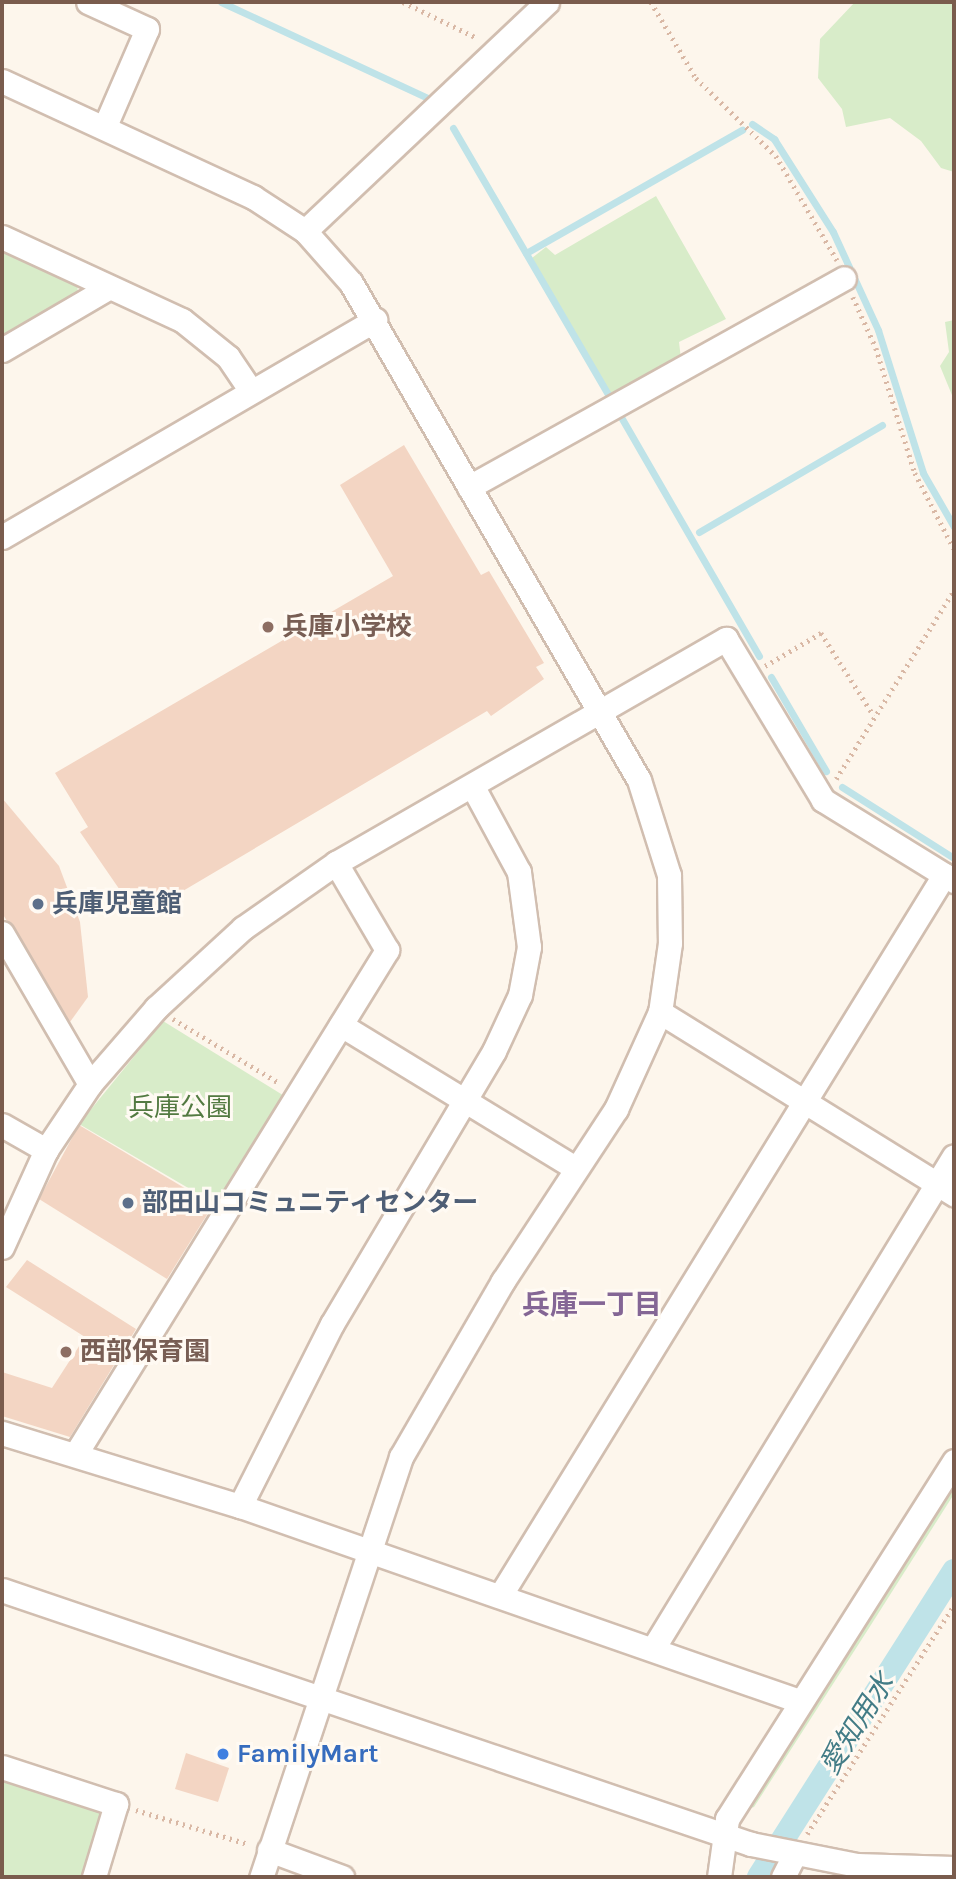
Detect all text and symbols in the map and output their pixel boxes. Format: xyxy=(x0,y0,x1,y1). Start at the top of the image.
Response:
place label: 兵庫小学校 xyxy=(282,611,412,643)
marker: 兵庫小学校 xyxy=(260,619,276,635)
place label: 兵庫児童館 xyxy=(52,888,182,920)
marker: 兵庫児童館 xyxy=(30,896,46,912)
park label: 兵庫公園 xyxy=(128,1092,232,1124)
place label: 部田山コミュニティセンター xyxy=(142,1187,480,1219)
marker: 部田山コミュニティセンター xyxy=(120,1195,136,1211)
district label: 兵庫一丁目 xyxy=(522,1288,662,1322)
place label: 西部保育園 xyxy=(80,1336,210,1368)
marker: 西部保育園 xyxy=(58,1344,74,1360)
water label: 愛知用水 xyxy=(813,1668,901,1780)
place label: FamilyMart xyxy=(237,1738,378,1770)
marker: FamilyMart xyxy=(215,1746,231,1762)

